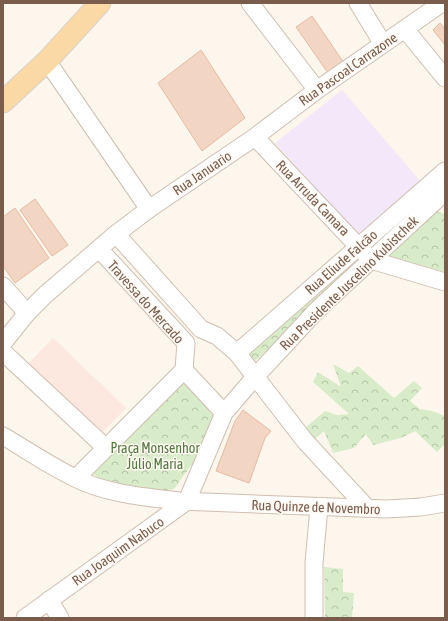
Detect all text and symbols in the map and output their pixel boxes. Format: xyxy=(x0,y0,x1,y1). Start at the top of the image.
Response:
street label: Rua Pascoal Carrazone xyxy=(296,29,400,109)
street label: Rua Januario xyxy=(170,148,234,198)
street label: Rua Arruda Camara xyxy=(273,157,353,239)
street label: Rua Presidente Juscelino Kubistchek xyxy=(276,213,422,353)
street label: Rua Eliude Falcão xyxy=(302,226,380,298)
street label: Travessa do Mercado xyxy=(105,257,187,347)
park label: Praça Monsenhor Júlio Maria xyxy=(110,440,200,472)
street label: Rua Quinze de Novembro xyxy=(251,497,381,517)
street label: Rua Joaquim Nabuco xyxy=(69,513,167,589)

